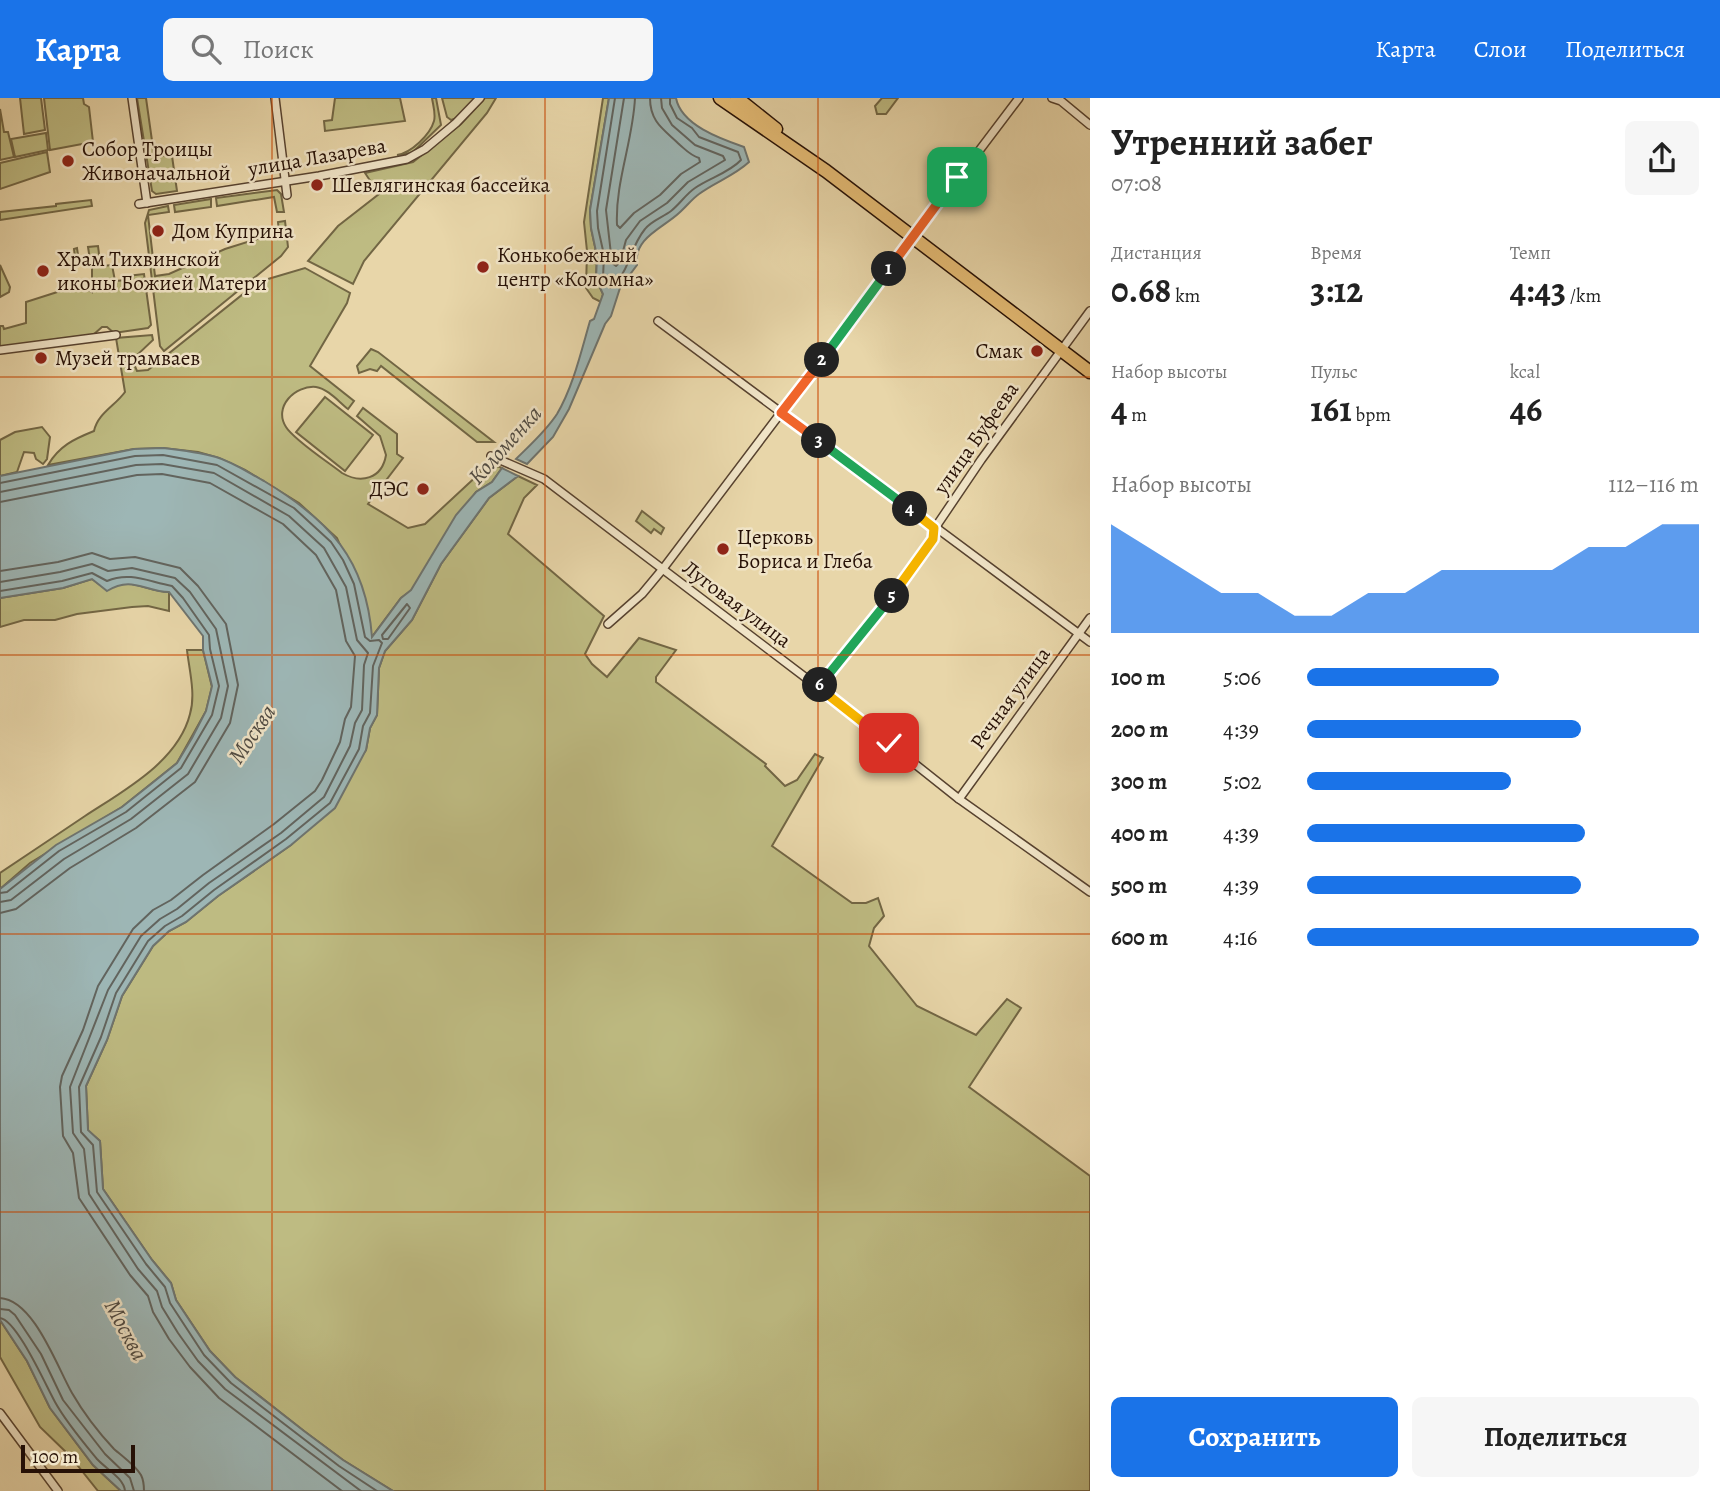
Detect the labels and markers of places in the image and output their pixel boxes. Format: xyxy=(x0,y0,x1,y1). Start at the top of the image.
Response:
place label: Собор Троицы Живоначальной xyxy=(82,135,231,187)
pin xyxy=(927,147,987,207)
marker: Собор Троицы Живоначальной xyxy=(60,153,76,169)
place label: Шевлягинская бассейка xyxy=(331,171,551,199)
marker: Шевлягинская бассейка xyxy=(309,177,325,193)
place label: Дом Куприна xyxy=(172,217,294,245)
marker: Дом Куприна xyxy=(150,223,166,239)
place label: Конькобежный центр «Коломна» xyxy=(497,241,653,293)
place label: Храм Тихвинской иконы Божией Матери xyxy=(57,245,267,297)
pin: 1 xyxy=(872,252,906,286)
marker: Конькобежный центр «Коломна» xyxy=(475,259,491,275)
marker: Храм Тихвинской иконы Божией Матери xyxy=(35,263,51,279)
place label: Смак xyxy=(976,337,1023,365)
pin: 2 xyxy=(804,342,840,378)
marker: Смак xyxy=(1029,343,1045,359)
place label: Музей трамваев xyxy=(55,344,200,372)
marker: Музей трамваев xyxy=(33,350,49,366)
pin: 3 xyxy=(802,424,836,458)
place label: ДЭС xyxy=(369,475,409,503)
marker: ДЭС xyxy=(415,481,431,497)
pin: 4 xyxy=(892,492,928,526)
place label: Церковь Бориса и Глеба xyxy=(737,523,873,575)
marker: Церковь Бориса и Глеба xyxy=(715,541,731,557)
pin: 5 xyxy=(874,578,910,614)
pin: 6 xyxy=(802,668,838,702)
pin xyxy=(859,713,919,773)

